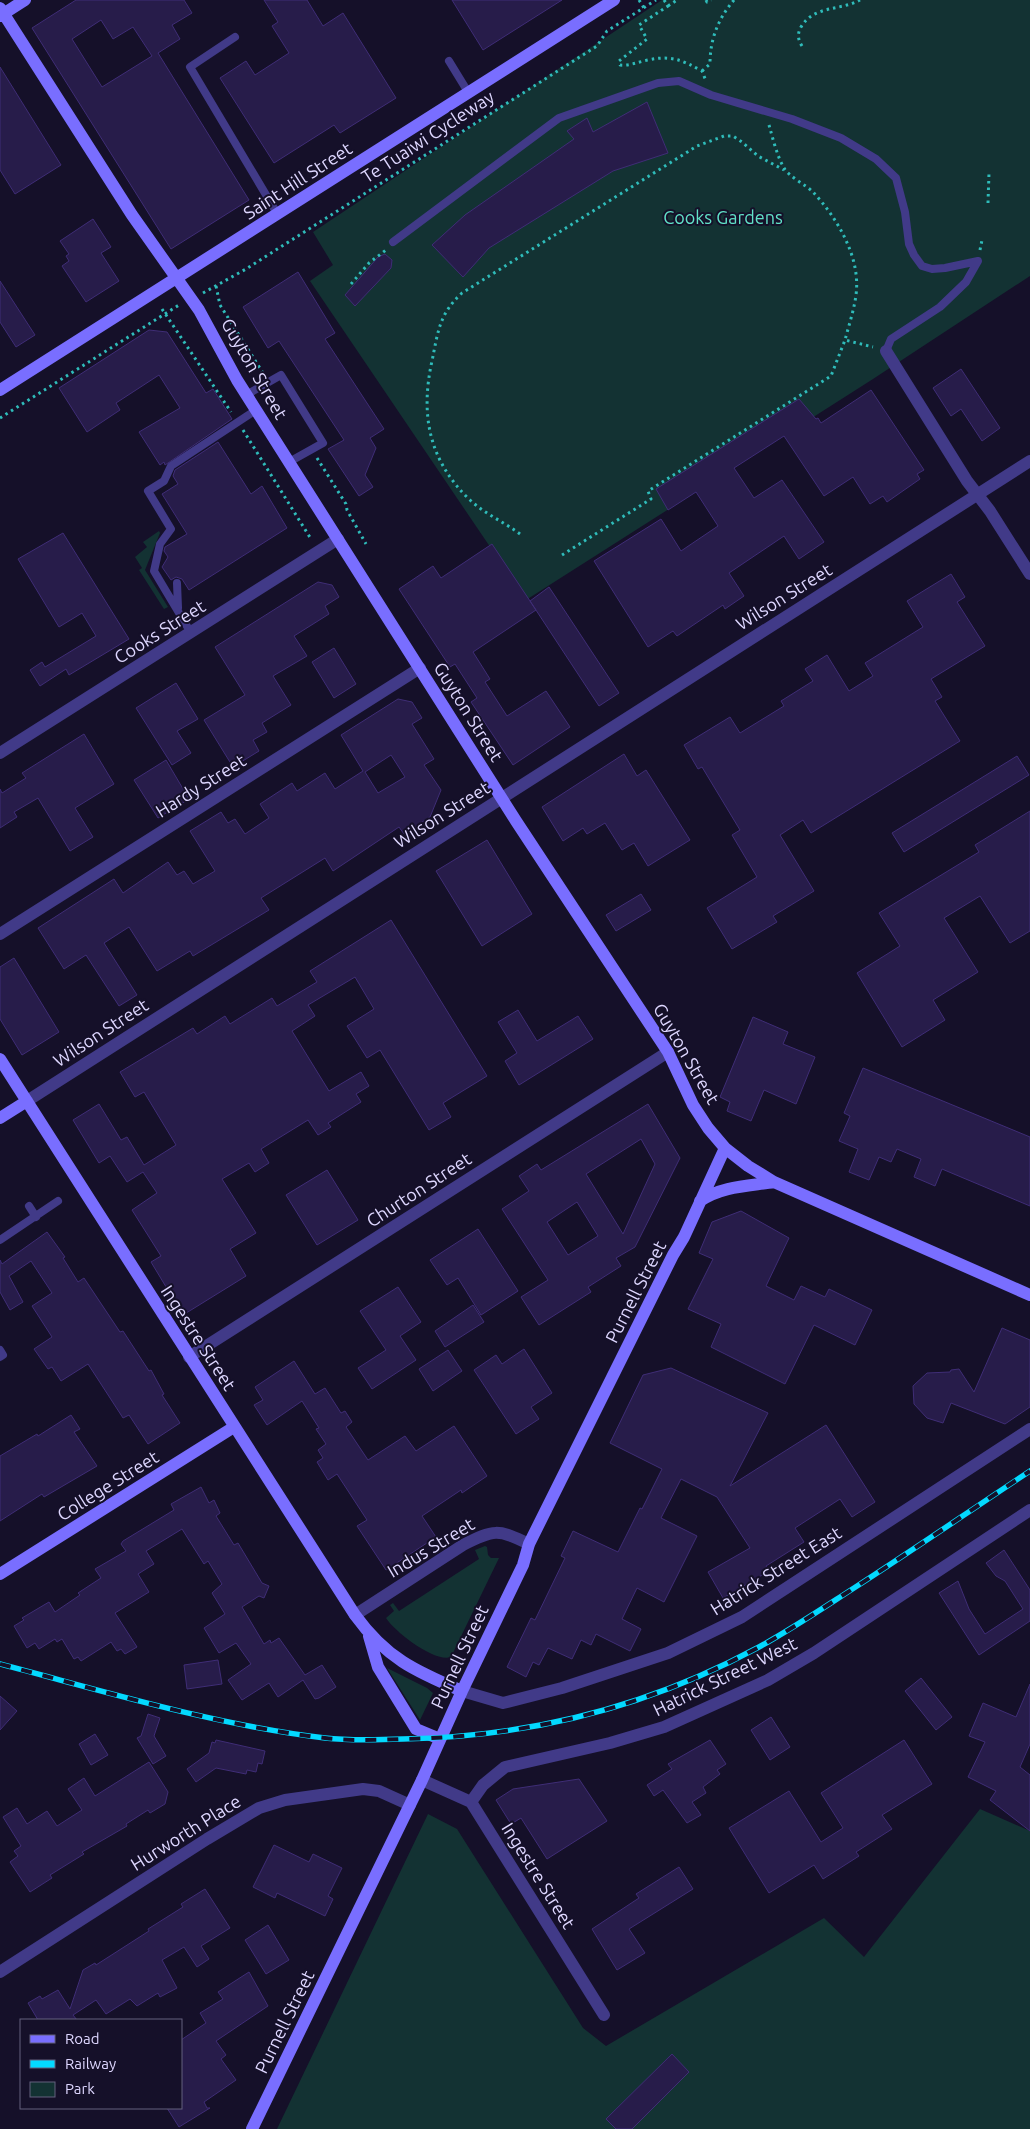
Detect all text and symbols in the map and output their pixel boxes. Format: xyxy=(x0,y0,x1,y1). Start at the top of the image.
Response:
street label: Te Tuaiwi Cycleway xyxy=(358,86,498,186)
street label: Saint Hill Street xyxy=(239,138,355,223)
park label: Cooks Gardens xyxy=(663,207,783,227)
street label: Guyton Street xyxy=(218,315,292,422)
street label: Wilson Street xyxy=(732,559,835,634)
street label: Cooks Street xyxy=(110,595,209,667)
street label: Guyton Street xyxy=(430,658,507,765)
street label: Hardy Street xyxy=(152,750,249,821)
street label: Wilson Street xyxy=(390,777,493,852)
street label: Wilson Street xyxy=(49,994,152,1070)
street label: Guyton Street xyxy=(650,1000,724,1107)
street label: Churton Street xyxy=(362,1148,474,1230)
street label: Purnell Street xyxy=(601,1237,669,1346)
street label: Ingestre Street xyxy=(157,1281,240,1394)
street label: College Street xyxy=(53,1446,162,1524)
street label: Indus Street xyxy=(383,1513,478,1581)
street label: Hatrick Street East xyxy=(706,1522,844,1618)
street label: Purnell Street xyxy=(426,1602,492,1712)
street label: Hatrick Street West xyxy=(650,1633,800,1720)
street label: Hurworth Place xyxy=(127,1790,244,1874)
street label: Ingestre Street xyxy=(498,1819,579,1932)
street label: Purnell Street xyxy=(251,1967,318,2076)
legend xyxy=(20,2019,182,2109)
text: Road xyxy=(65,2030,100,2047)
text: Railway xyxy=(65,2055,116,2072)
text: Park xyxy=(65,2080,95,2097)

